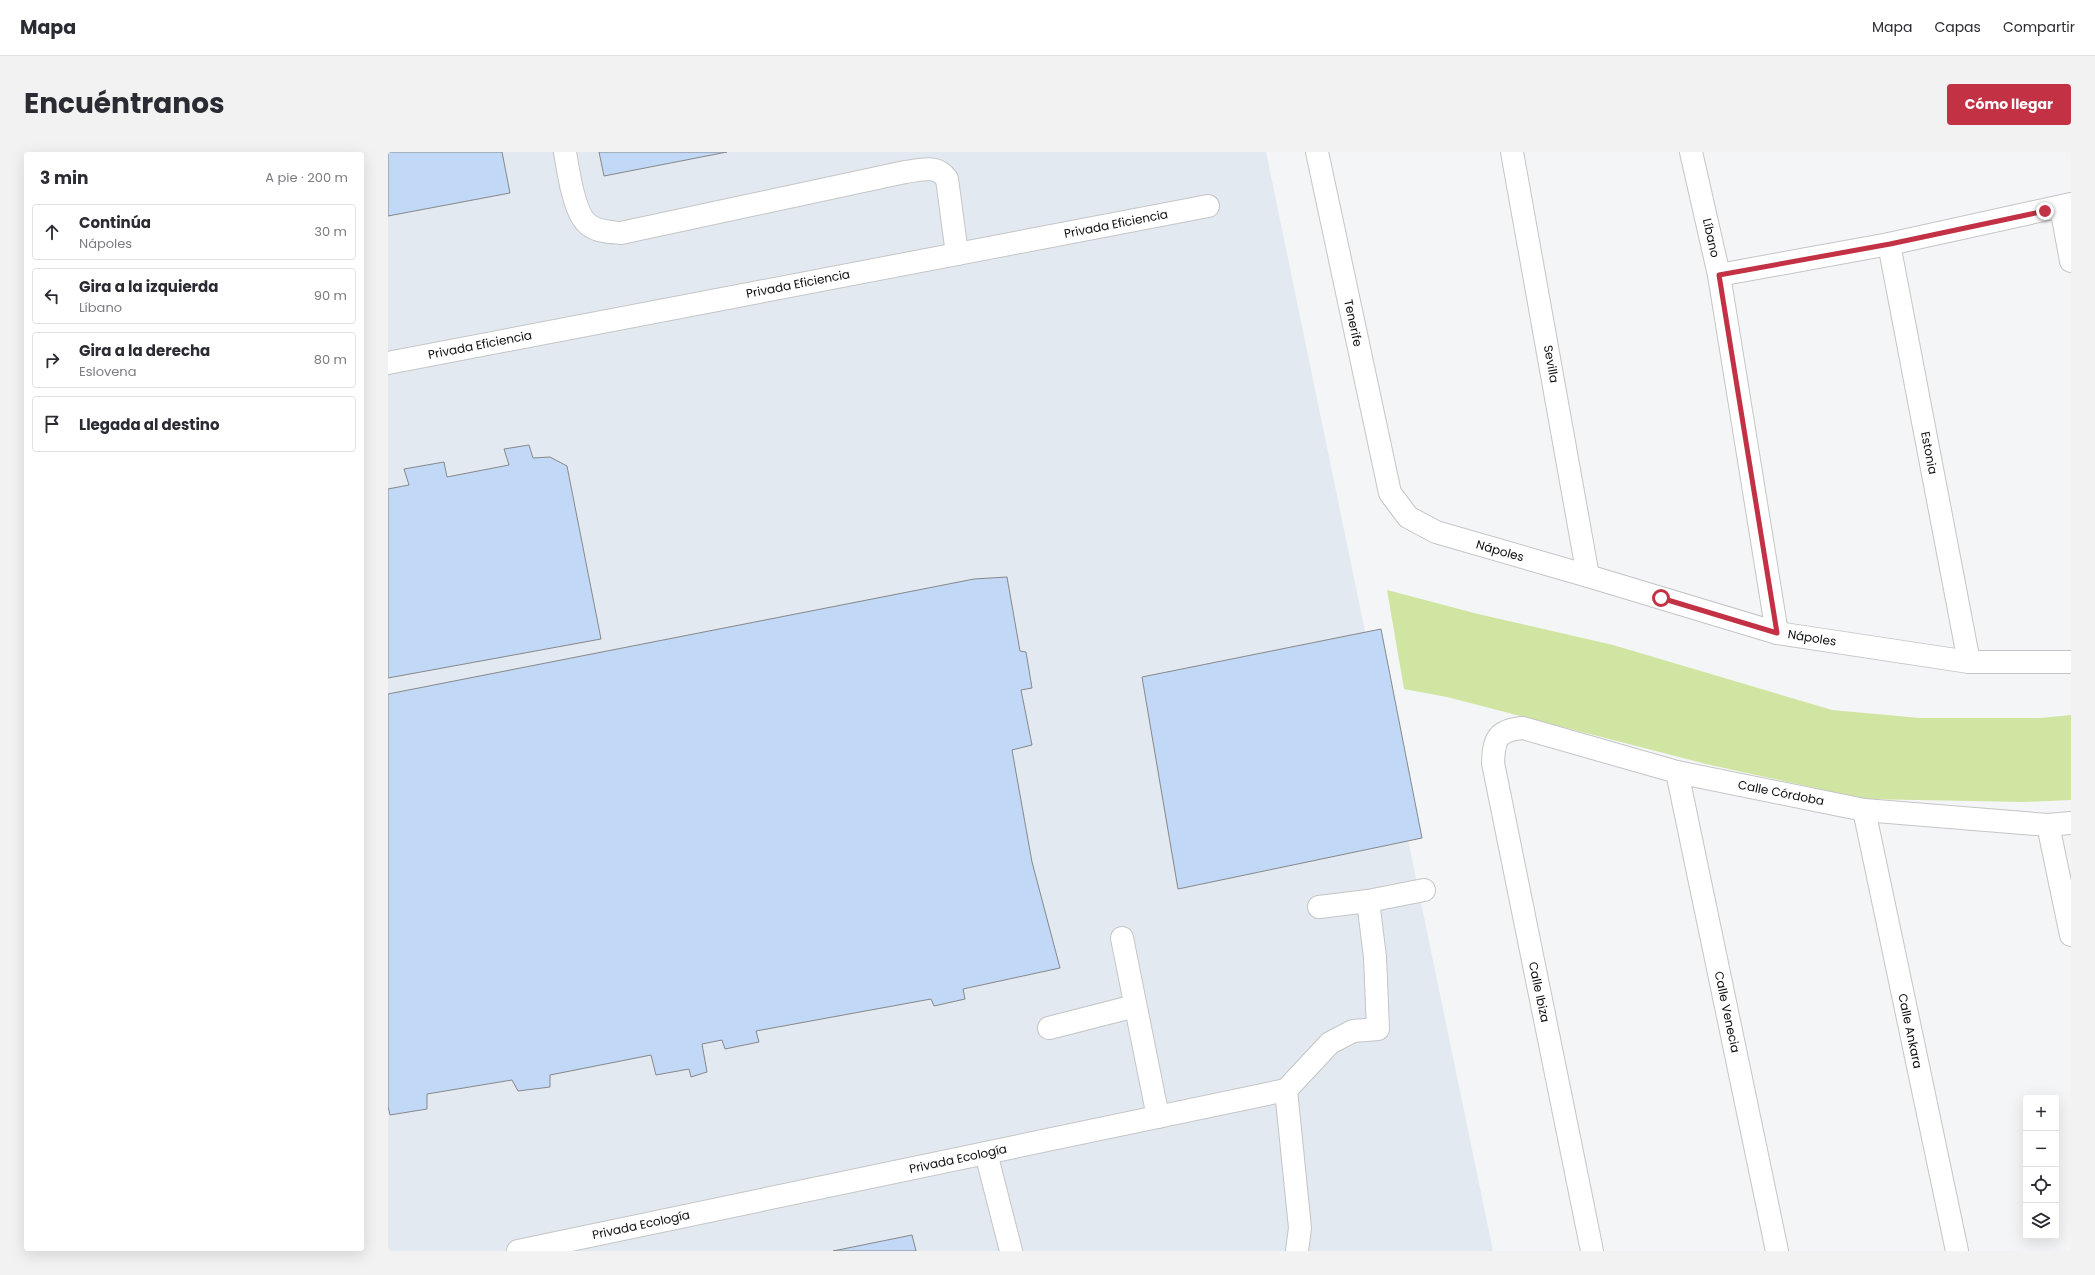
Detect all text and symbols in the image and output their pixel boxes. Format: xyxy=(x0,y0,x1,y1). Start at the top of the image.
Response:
text: Mapa xyxy=(20,14,76,41)
text: Mapa xyxy=(1872,17,1912,37)
text: Capas xyxy=(1934,17,1981,37)
text: Compartir xyxy=(2003,17,2075,37)
text: Encuéntranos xyxy=(24,84,225,123)
button: Cómo llegar xyxy=(1947,84,2071,125)
text: 3 min xyxy=(40,166,88,190)
text: A pie · 200 m xyxy=(265,168,348,187)
route end xyxy=(2036,202,2054,220)
street label: Privada Eficiencia xyxy=(1063,205,1169,242)
text: Continúa xyxy=(79,212,151,233)
street label: Líbano xyxy=(1699,217,1724,259)
icon: ahead xyxy=(41,221,63,243)
text: 30 m xyxy=(314,222,347,241)
text: Nápoles xyxy=(79,234,132,253)
street label: Privada Eficiencia xyxy=(745,265,851,302)
text: Gira a la izquierda xyxy=(79,276,218,297)
icon: left xyxy=(41,285,63,307)
text: 90 m xyxy=(314,286,347,305)
text: Líbano xyxy=(79,298,122,317)
street label: Tenerife xyxy=(1340,298,1367,348)
street label: Privada Eficiencia xyxy=(427,326,533,363)
text: Gira a la derecha xyxy=(79,340,210,361)
street label: Sevilla xyxy=(1540,344,1563,384)
icon: right xyxy=(41,349,63,371)
text: 80 m xyxy=(314,350,347,369)
text: Eslovena xyxy=(79,362,136,381)
icon: arrive xyxy=(41,413,63,435)
text: Llegada al destino xyxy=(79,414,220,435)
street label: Estonia xyxy=(1917,430,1942,476)
street label: Nápoles xyxy=(1474,536,1526,565)
route start xyxy=(1652,589,1670,607)
street label: Nápoles xyxy=(1787,625,1838,650)
street label: Calle Córdoba xyxy=(1737,776,1826,809)
street label: Calle Ibiza xyxy=(1525,960,1554,1024)
street label: Calle Venecia xyxy=(1711,970,1744,1054)
street label: Calle Ankara xyxy=(1894,992,1927,1070)
map controls xyxy=(2023,1095,2059,1239)
button: + xyxy=(2023,1095,2059,1131)
button: − xyxy=(2023,1131,2059,1167)
street label: Privada Ecología xyxy=(907,1140,1008,1177)
button: locate xyxy=(2023,1167,2059,1203)
button: layers xyxy=(2023,1203,2059,1239)
street label: Privada Ecología xyxy=(590,1206,691,1243)

